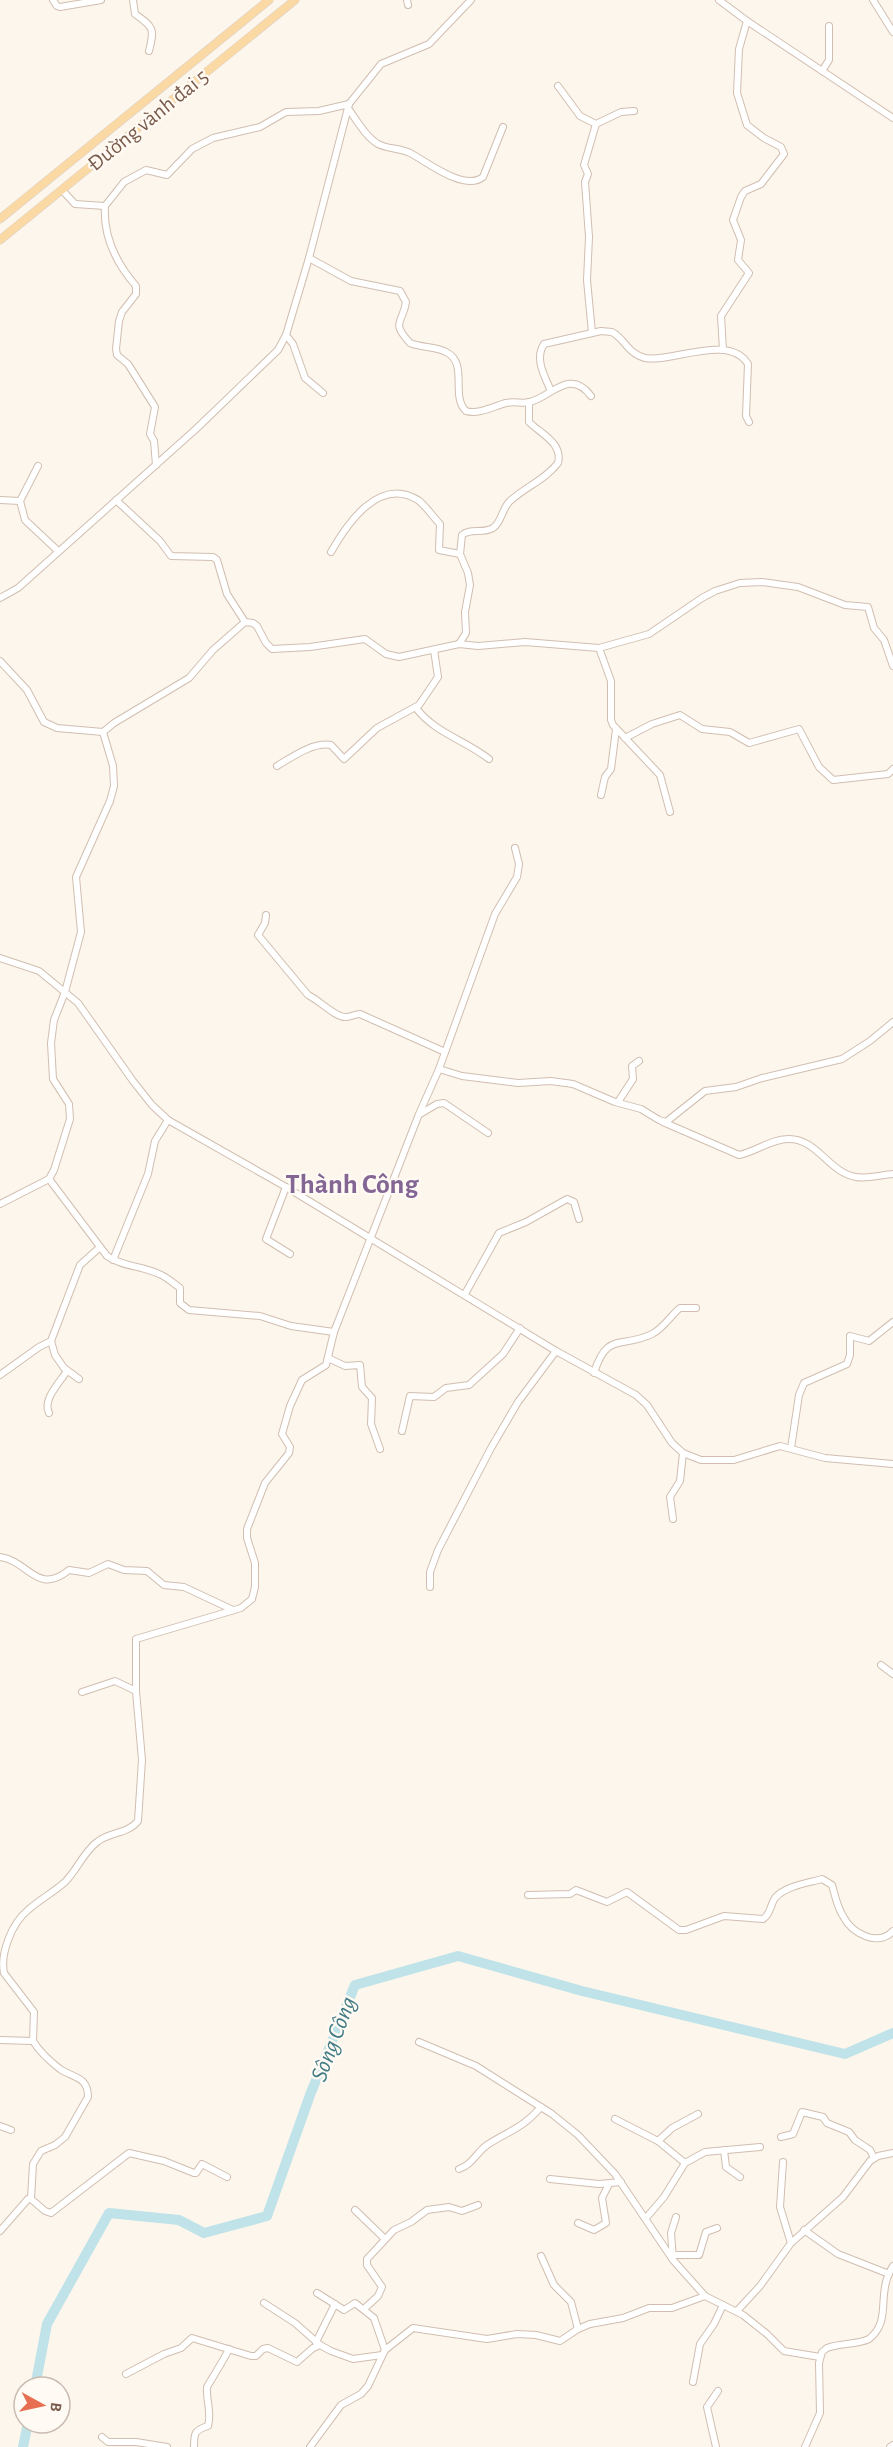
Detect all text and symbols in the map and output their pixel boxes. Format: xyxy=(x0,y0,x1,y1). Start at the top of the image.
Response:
street label: Đường vành đai 5 xyxy=(84,65,212,175)
district label: Thành Công xyxy=(286,1171,419,1199)
water label: Sông Công xyxy=(307,1993,361,2085)
north arrow xyxy=(12,2375,72,2435)
text: B xyxy=(47,2401,64,2413)

